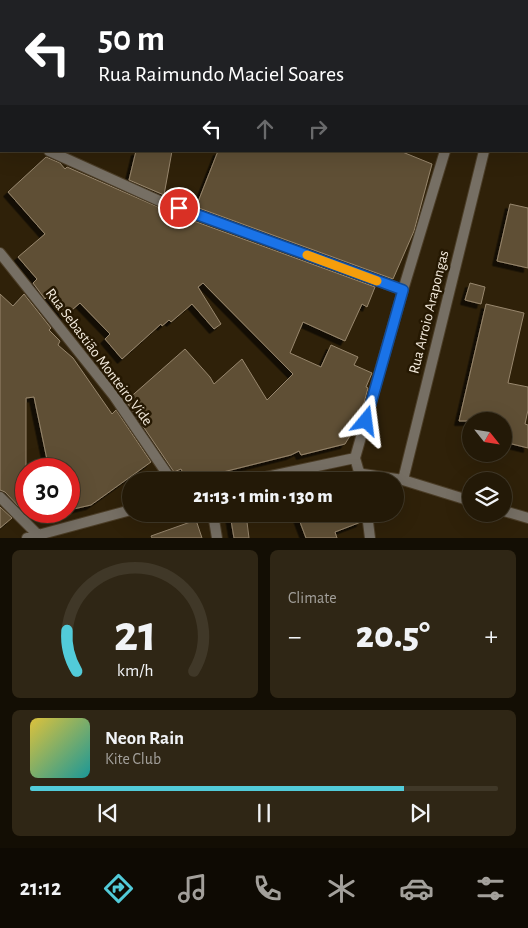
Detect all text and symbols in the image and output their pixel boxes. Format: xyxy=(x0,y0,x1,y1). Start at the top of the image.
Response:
icon: left xyxy=(15,20,80,85)
text: 50 m xyxy=(98,22,165,57)
text: Rua Raimundo Maciel Soares xyxy=(98,63,344,85)
icon: left xyxy=(198,115,226,143)
icon: ahead xyxy=(251,115,279,143)
icon: right xyxy=(304,115,332,143)
pin xyxy=(158,187,200,229)
icon: arrive xyxy=(165,194,193,222)
street label: Rua Arroio Arapongas xyxy=(406,249,452,375)
street label: Rua Sebastião Monteiro Vide xyxy=(43,286,155,428)
position arrow xyxy=(339,394,391,446)
north arrow xyxy=(462,412,512,462)
map controls xyxy=(462,412,512,522)
speed limit sign: 30 xyxy=(15,458,80,523)
button: layers xyxy=(462,472,512,522)
text: 21:13 · 1 min · 130 m xyxy=(193,487,333,506)
text: Climate xyxy=(288,590,337,606)
text: 21 xyxy=(113,608,157,660)
text: 20.5° xyxy=(356,617,430,655)
text: − xyxy=(288,623,301,651)
text: + xyxy=(485,623,498,651)
text: km/h xyxy=(117,662,153,680)
text: Neon Rain xyxy=(105,729,184,748)
text: Kite Club xyxy=(105,751,161,767)
icon: previous xyxy=(94,799,122,827)
icon: pause xyxy=(250,799,278,827)
icon: next xyxy=(406,799,434,827)
icon: directions xyxy=(101,871,136,906)
icon: music xyxy=(175,871,210,906)
icon: phone xyxy=(250,871,285,906)
icon: climate xyxy=(324,871,359,906)
icon: car xyxy=(399,871,434,906)
icon: filters xyxy=(473,871,508,906)
text: 21:12 xyxy=(20,877,61,899)

